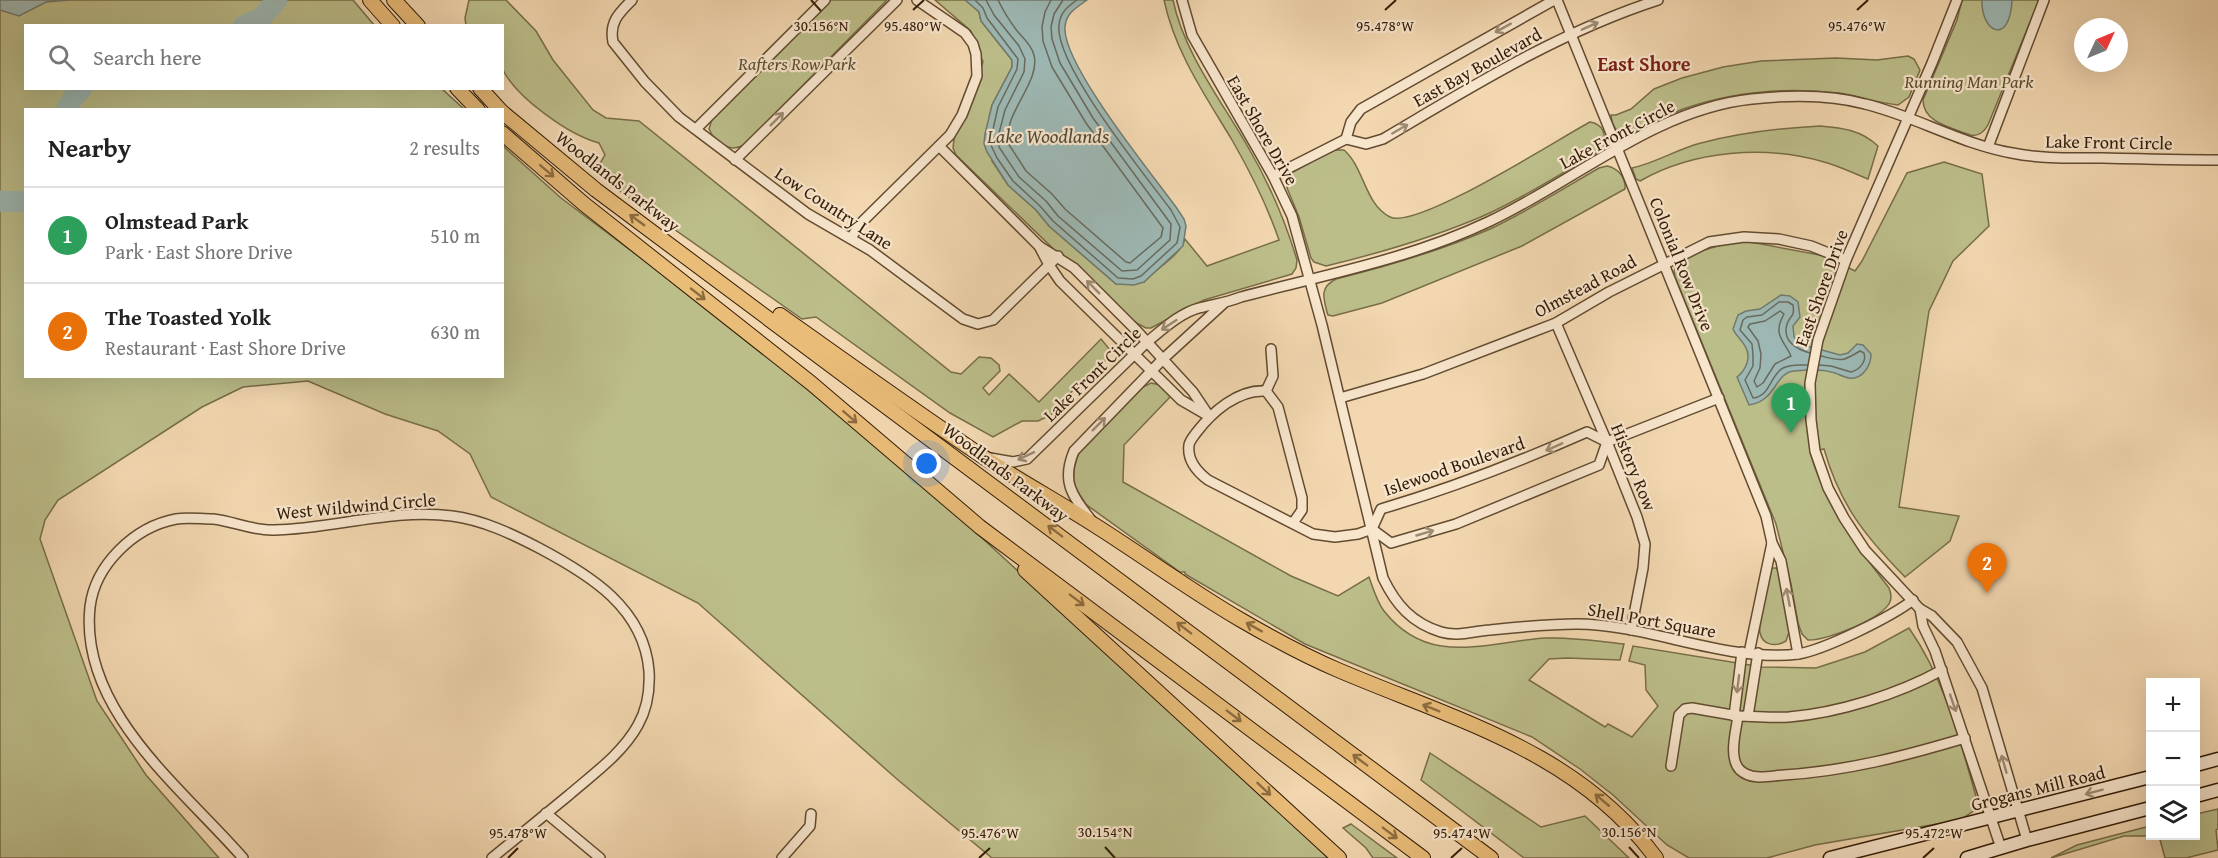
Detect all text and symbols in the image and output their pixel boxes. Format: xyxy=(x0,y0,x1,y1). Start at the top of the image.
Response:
text: 30.156°N xyxy=(794,15,849,36)
text: 95.480°W xyxy=(884,15,942,36)
text: 95.478°W xyxy=(1356,15,1414,36)
text: 95.476°W xyxy=(1828,15,1886,36)
north arrow xyxy=(2074,18,2128,72)
one-way arrow xyxy=(1581,19,1599,30)
street label: East Bay Boulevard xyxy=(1408,20,1547,114)
one-way arrow xyxy=(1495,22,1512,34)
search box xyxy=(24,24,504,90)
icon: search xyxy=(45,41,78,74)
text: Search here xyxy=(93,41,202,73)
district label: East Shore xyxy=(1597,49,1691,78)
park label: Rafters Row Park xyxy=(737,50,856,77)
park label: Running Man Park xyxy=(1903,68,2034,95)
street label: East Shore Drive xyxy=(1221,70,1305,190)
street label: Lake Front Circle xyxy=(1555,92,1679,176)
one-way arrow xyxy=(769,111,784,126)
water label: Lake Woodlands xyxy=(986,121,1110,150)
one-way arrow xyxy=(1391,122,1408,134)
street label: Woodlands Parkway xyxy=(550,124,686,238)
street label: Lake Front Circle xyxy=(2045,127,2173,157)
text: Nearby xyxy=(48,128,131,167)
text: 2 results xyxy=(409,133,480,162)
street label: Low Country Lane xyxy=(770,160,898,256)
one-way arrow xyxy=(539,164,554,178)
street label: Colonial Row Drive xyxy=(1643,193,1721,335)
text: Olmstead Park xyxy=(105,205,249,237)
one-way arrow xyxy=(630,214,646,227)
text: 1 xyxy=(62,221,73,250)
text: 510 m xyxy=(430,221,480,250)
street label: East Shore Drive xyxy=(1787,226,1855,350)
text: Park · East Shore Drive xyxy=(105,237,293,266)
street label: Olmstead Road xyxy=(1529,248,1641,324)
one-way arrow xyxy=(1085,280,1100,295)
one-way arrow xyxy=(690,288,706,301)
text: The Toasted Yolk xyxy=(105,301,271,333)
text: 2 xyxy=(62,317,73,346)
text: 630 m xyxy=(430,317,480,346)
one-way arrow xyxy=(1161,319,1178,331)
street label: Lake Front Circle xyxy=(1037,320,1147,428)
text: Restaurant · East Shore Drive xyxy=(105,333,346,362)
pin: 1 xyxy=(1772,384,1810,433)
one-way arrow xyxy=(842,410,857,424)
street label: Woodlands Parkway xyxy=(937,416,1075,528)
one-way arrow xyxy=(1092,416,1106,431)
street label: History Row xyxy=(1604,419,1664,515)
street label: Islewood Boulevard xyxy=(1380,429,1528,503)
one-way arrow xyxy=(1545,441,1563,453)
your location xyxy=(912,449,941,478)
one-way arrow xyxy=(1017,451,1035,463)
street label: West Wildwind Circle xyxy=(275,486,437,526)
one-way arrow xyxy=(1047,525,1063,537)
one-way arrow xyxy=(1415,527,1434,538)
pin: 2 xyxy=(1968,544,2006,593)
one-way arrow xyxy=(1782,588,1793,608)
one-way arrow xyxy=(1069,593,1085,606)
street label: Shell Port Square xyxy=(1586,595,1718,645)
one-way arrow xyxy=(1246,621,1263,633)
one-way arrow xyxy=(1177,622,1193,634)
one-way arrow xyxy=(1732,673,1743,693)
map controls xyxy=(2146,678,2200,840)
button: + xyxy=(2146,678,2200,732)
one-way arrow xyxy=(1949,693,1960,712)
one-way arrow xyxy=(1423,702,1441,713)
one-way arrow xyxy=(1225,710,1241,723)
button: − xyxy=(2146,732,2200,786)
one-way arrow xyxy=(1352,754,1368,767)
one-way arrow xyxy=(1997,755,2009,774)
street label: Grogans Mill Road xyxy=(1968,758,2108,818)
one-way arrow xyxy=(1256,782,1271,796)
button: layers xyxy=(2146,786,2200,840)
one-way arrow xyxy=(2085,787,2104,798)
one-way arrow xyxy=(1594,794,1610,807)
text: 30.154°N xyxy=(1078,821,1133,842)
text: 30.156°N xyxy=(1602,821,1657,842)
text: 95.478°W xyxy=(489,822,547,843)
text: 95.476°W xyxy=(961,822,1019,843)
text: 95.474°W xyxy=(1433,822,1491,843)
text: 95.472°W xyxy=(1905,822,1963,843)
one-way arrow xyxy=(1382,826,1398,839)

